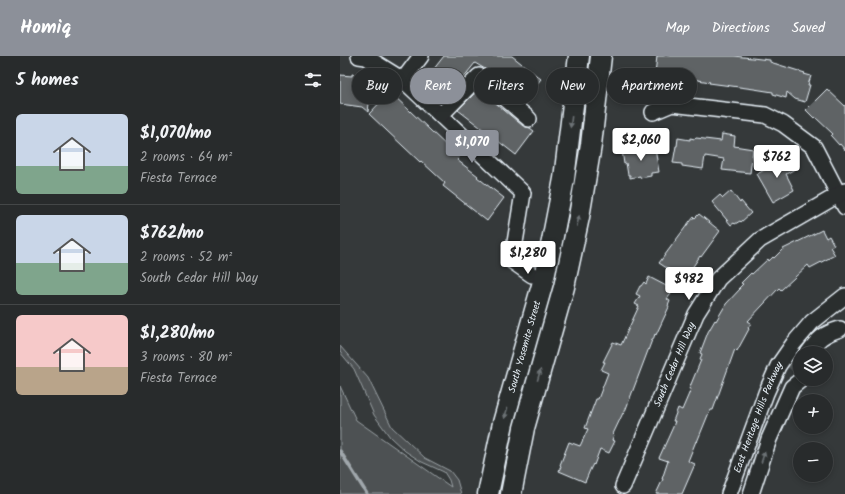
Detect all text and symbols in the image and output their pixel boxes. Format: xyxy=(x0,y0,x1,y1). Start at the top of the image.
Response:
text: Homiq xyxy=(20,13,71,43)
text: Map xyxy=(665,17,690,39)
text: Directions xyxy=(712,17,770,39)
text: Saved xyxy=(792,17,825,39)
text: 5 homes xyxy=(16,67,79,94)
chip: Buy xyxy=(352,68,402,104)
chip: Rent xyxy=(410,68,466,104)
chip: Filters xyxy=(474,68,538,104)
chip: New xyxy=(546,68,599,104)
chip: Apartment xyxy=(607,68,697,104)
icon: filters xyxy=(302,69,324,91)
one-way arrow xyxy=(568,116,574,129)
text: $1,070/mo xyxy=(140,120,212,147)
pin: $2,060 xyxy=(608,128,674,162)
icon: home xyxy=(48,130,96,178)
pin: $1,070 xyxy=(439,130,505,164)
text: $2,060 xyxy=(621,130,661,151)
text: $1,070 xyxy=(455,132,489,153)
pin: $762 xyxy=(753,145,801,179)
text: 2 rooms · 64 m² xyxy=(140,147,232,168)
text: $762 xyxy=(763,147,791,168)
text: Fiesta Terrace xyxy=(140,168,217,189)
one-way arrow xyxy=(576,215,582,228)
text: $762/mo xyxy=(140,220,204,247)
icon: home xyxy=(48,231,96,279)
pin: $1,280 xyxy=(495,241,561,275)
text: $1,280 xyxy=(510,243,546,264)
text: 2 rooms · 52 m² xyxy=(140,247,232,268)
pin: $982 xyxy=(665,267,713,301)
text: South Cedar Hill Way xyxy=(140,268,258,289)
text: $982 xyxy=(674,269,704,290)
street label: South Yosemite Street xyxy=(504,299,545,395)
street label: South Cedar Hill Way xyxy=(649,319,700,409)
text: $1,280/mo xyxy=(140,320,215,347)
icon: home xyxy=(48,331,96,379)
map controls xyxy=(793,346,833,482)
button: layers xyxy=(793,346,833,386)
text: 3 rooms · 80 m² xyxy=(140,347,232,368)
street label: East Heritage Hills Parkway xyxy=(729,358,787,475)
text: Fiesta Terrace xyxy=(140,368,217,389)
one-way arrow xyxy=(536,368,542,380)
button: + xyxy=(793,394,833,434)
one-way arrow xyxy=(503,407,509,419)
button: − xyxy=(793,442,833,482)
one-way arrow xyxy=(761,451,767,463)

